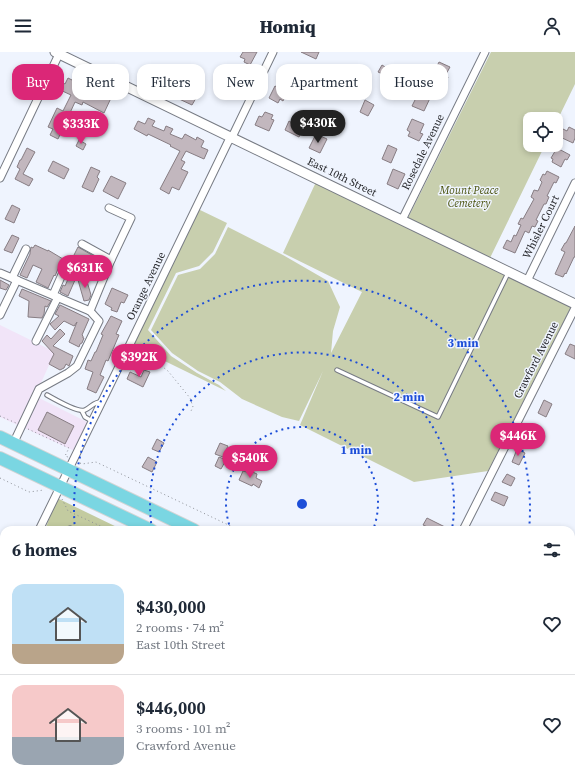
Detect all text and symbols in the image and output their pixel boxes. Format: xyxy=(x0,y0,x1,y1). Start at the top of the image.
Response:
text: Homiq xyxy=(259,14,316,39)
icon: menu xyxy=(12,15,34,37)
icon: person xyxy=(541,15,563,37)
chip: Buy xyxy=(12,64,64,100)
chip: Rent xyxy=(72,64,129,100)
chip: Filters xyxy=(137,64,205,100)
chip: New xyxy=(213,64,268,100)
chip: Apartment xyxy=(276,64,372,100)
chip: House xyxy=(380,64,448,100)
pin: $430K xyxy=(290,110,346,144)
pin: $333K xyxy=(53,111,109,145)
street label: Rosedale Avenue xyxy=(398,111,448,192)
map controls xyxy=(523,112,563,152)
button: locate xyxy=(523,112,563,152)
text: $430K xyxy=(299,114,337,131)
text: $333K xyxy=(62,115,100,132)
street label: East 10th Street xyxy=(305,154,380,200)
park label: Mount Peace Cemetery xyxy=(438,183,499,211)
street label: Whisler Court xyxy=(519,192,563,261)
street label: Orange Avenue xyxy=(123,249,169,323)
pin: $631K xyxy=(57,255,113,289)
text: $631K xyxy=(66,259,104,276)
street label: Crawford Avenue xyxy=(510,319,562,401)
text: 3 min xyxy=(447,335,479,351)
pin: $392K xyxy=(111,344,167,378)
text: $392K xyxy=(120,348,158,365)
text: 2 min xyxy=(393,389,425,405)
pin: $446K xyxy=(490,423,546,457)
text: $446K xyxy=(499,427,537,444)
text: 1 min xyxy=(340,442,372,458)
pin: $540K xyxy=(222,445,278,479)
text: $540K xyxy=(231,449,269,466)
centre of rings xyxy=(295,497,309,511)
text: 6 homes xyxy=(12,538,77,562)
icon: filters xyxy=(541,539,563,561)
text: $430,000 xyxy=(136,595,206,619)
icon: home xyxy=(44,600,92,648)
icon: heart xyxy=(541,613,563,635)
text: 2 rooms · 74 m² xyxy=(136,619,224,636)
text: East 10th Street xyxy=(136,636,225,653)
text: $446,000 xyxy=(136,696,206,720)
icon: home xyxy=(44,701,92,749)
icon: heart xyxy=(541,714,563,736)
text: 3 rooms · 101 m² xyxy=(136,720,231,737)
text: Crawford Avenue xyxy=(136,737,236,754)

